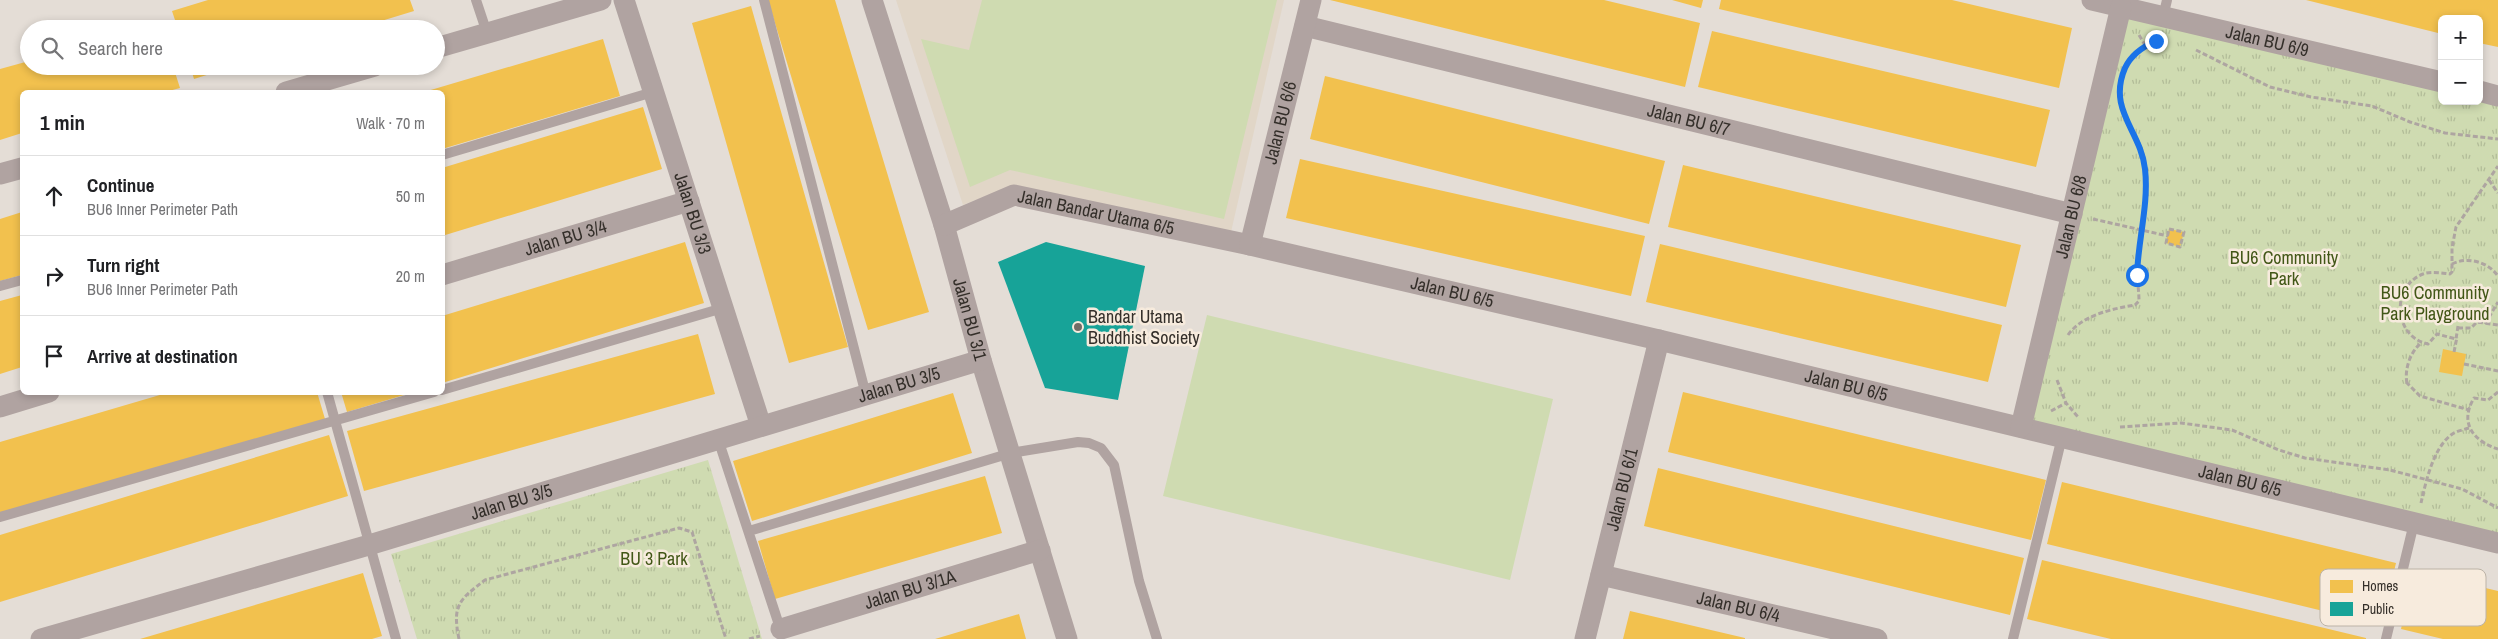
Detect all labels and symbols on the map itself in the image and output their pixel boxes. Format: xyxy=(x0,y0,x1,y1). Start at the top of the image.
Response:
street label: Jalan BU 6/9 xyxy=(2223,19,2311,62)
route end xyxy=(2145,30,2168,53)
street label: Jalan BU 6/6 xyxy=(1258,79,1302,167)
street label: Jalan BU 6/7 xyxy=(1645,97,1733,142)
street label: Jalan BU 3/3 xyxy=(668,169,718,257)
street label: Jalan BU 6/8 xyxy=(2049,173,2093,261)
street label: Jalan Bandar Utama 6/5 xyxy=(1016,183,1177,241)
street label: Jalan BU 3/4 xyxy=(521,213,610,262)
park label: BU6 Community Park xyxy=(2230,245,2339,291)
route start xyxy=(2126,264,2149,287)
street label: Jalan BU 6/5 xyxy=(1408,270,1496,313)
street label: Jalan BU 3/1 xyxy=(947,275,994,364)
park label: BU6 Community Park Playground xyxy=(2380,280,2490,326)
place label: Bandar Utama Buddhist Society xyxy=(1088,304,1200,350)
marker: Bandar Utama Buddhist Society xyxy=(1072,321,1084,333)
street label: Jalan BU 3/5 xyxy=(855,360,943,408)
street label: Jalan BU 6/5 xyxy=(1802,363,1890,407)
street label: Jalan BU 6/1 xyxy=(1599,445,1644,533)
street label: Jalan BU 6/5 xyxy=(2196,458,2284,502)
street label: Jalan BU 3/5 xyxy=(467,477,555,526)
park label: BU 3 Park xyxy=(620,546,688,571)
street label: Jalan BU 3/1A xyxy=(861,563,959,615)
legend xyxy=(2320,569,2486,626)
text: Homes xyxy=(2362,577,2399,595)
street label: Jalan BU 6/4 xyxy=(1694,585,1783,628)
text: Public xyxy=(2362,600,2394,618)

